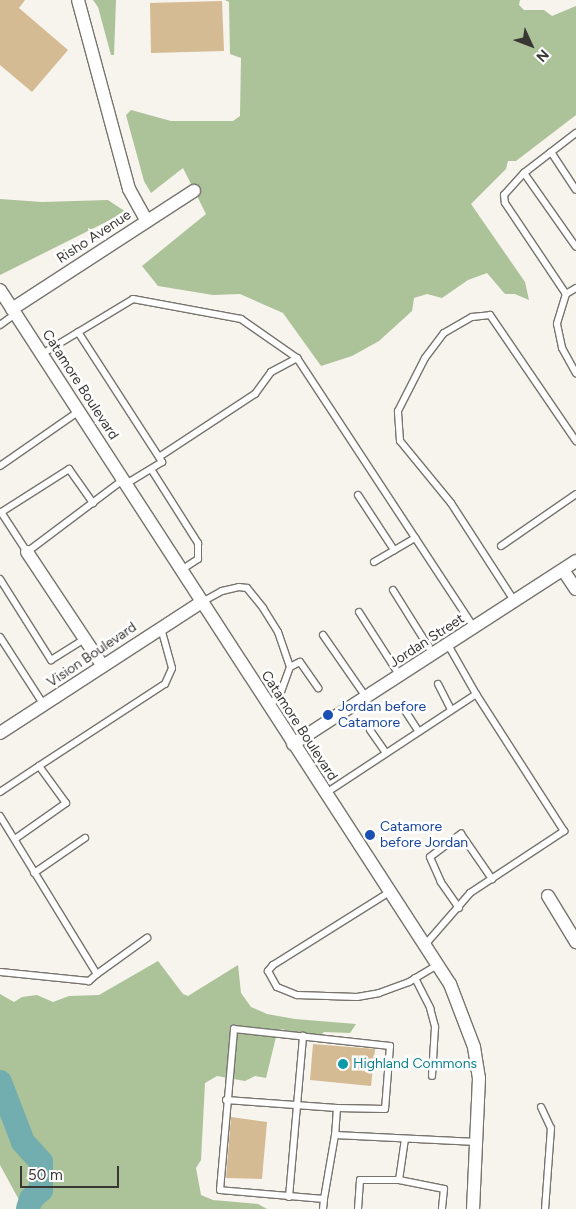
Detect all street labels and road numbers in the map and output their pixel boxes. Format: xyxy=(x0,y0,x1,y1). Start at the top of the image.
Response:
street label: Risho Avenue xyxy=(54,207,134,267)
street label: Catamore Boulevard xyxy=(38,327,122,443)
street label: Jordan Street xyxy=(386,611,468,671)
street label: Vision Boulevard xyxy=(44,619,140,691)
street label: Catamore Boulevard xyxy=(257,668,341,784)

